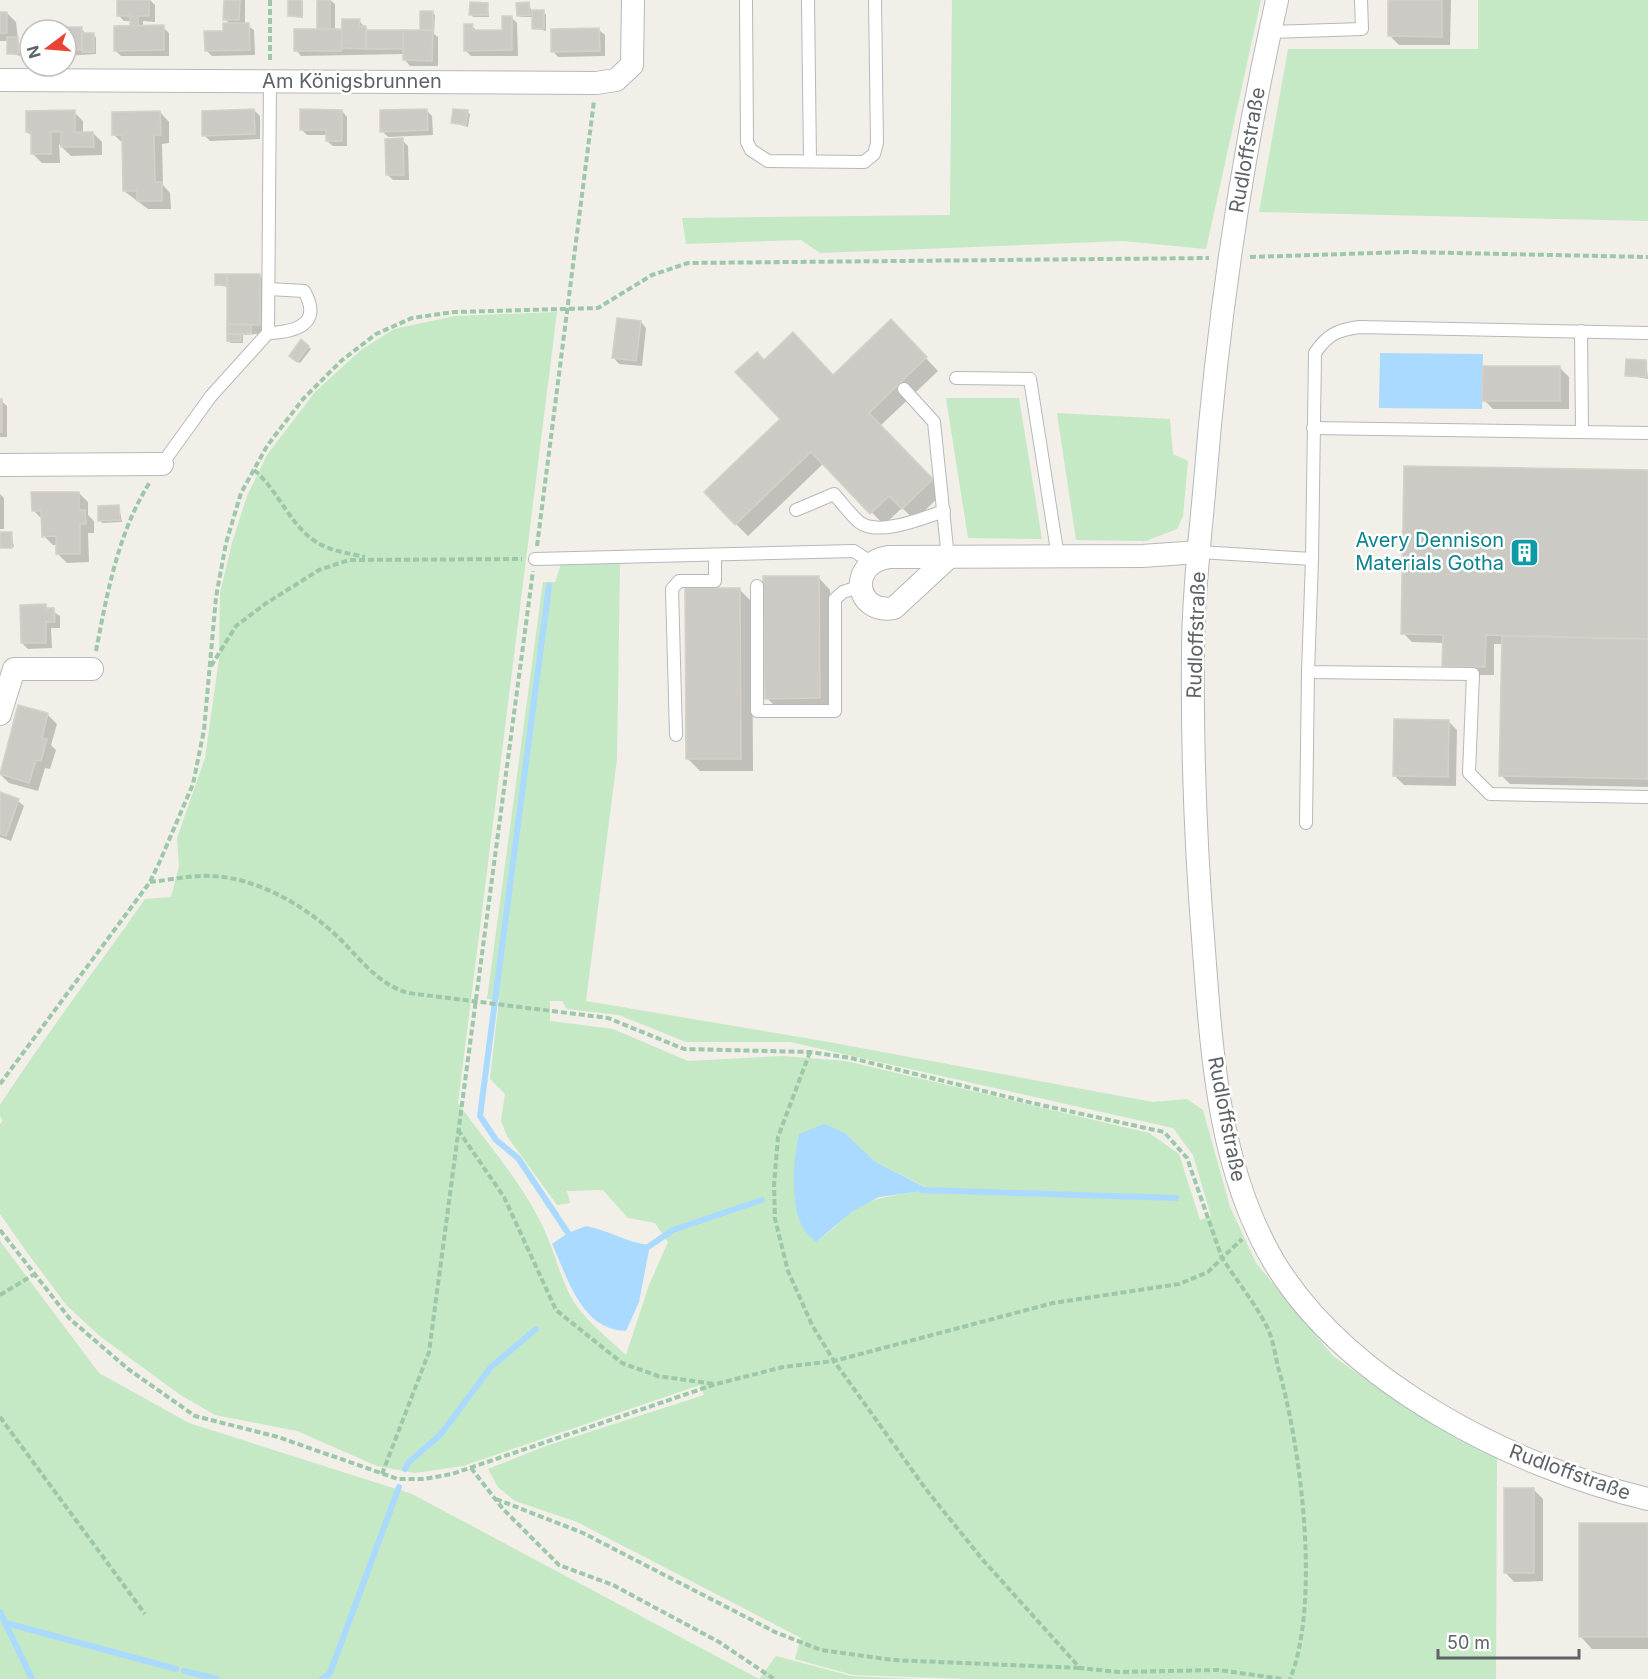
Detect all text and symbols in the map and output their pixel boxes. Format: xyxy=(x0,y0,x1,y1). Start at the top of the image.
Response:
north arrow xyxy=(18,18,78,78)
text: N xyxy=(22,44,45,61)
street label: Am Königsbrunnen xyxy=(262,69,442,93)
street label: Rudloffstraße xyxy=(1224,85,1270,215)
place label: Avery Dennison Materials Gotha xyxy=(1355,528,1504,575)
building icon: Avery Dennison Materials Gotha xyxy=(1509,536,1541,568)
street label: Rudloffstraße xyxy=(1182,571,1210,699)
street label: Rudloffstraße xyxy=(1203,1054,1251,1184)
street label: Rudloffstraße xyxy=(1506,1439,1634,1505)
scale bar xyxy=(1438,1622,1579,1660)
text: 50 m xyxy=(1447,1632,1490,1653)

